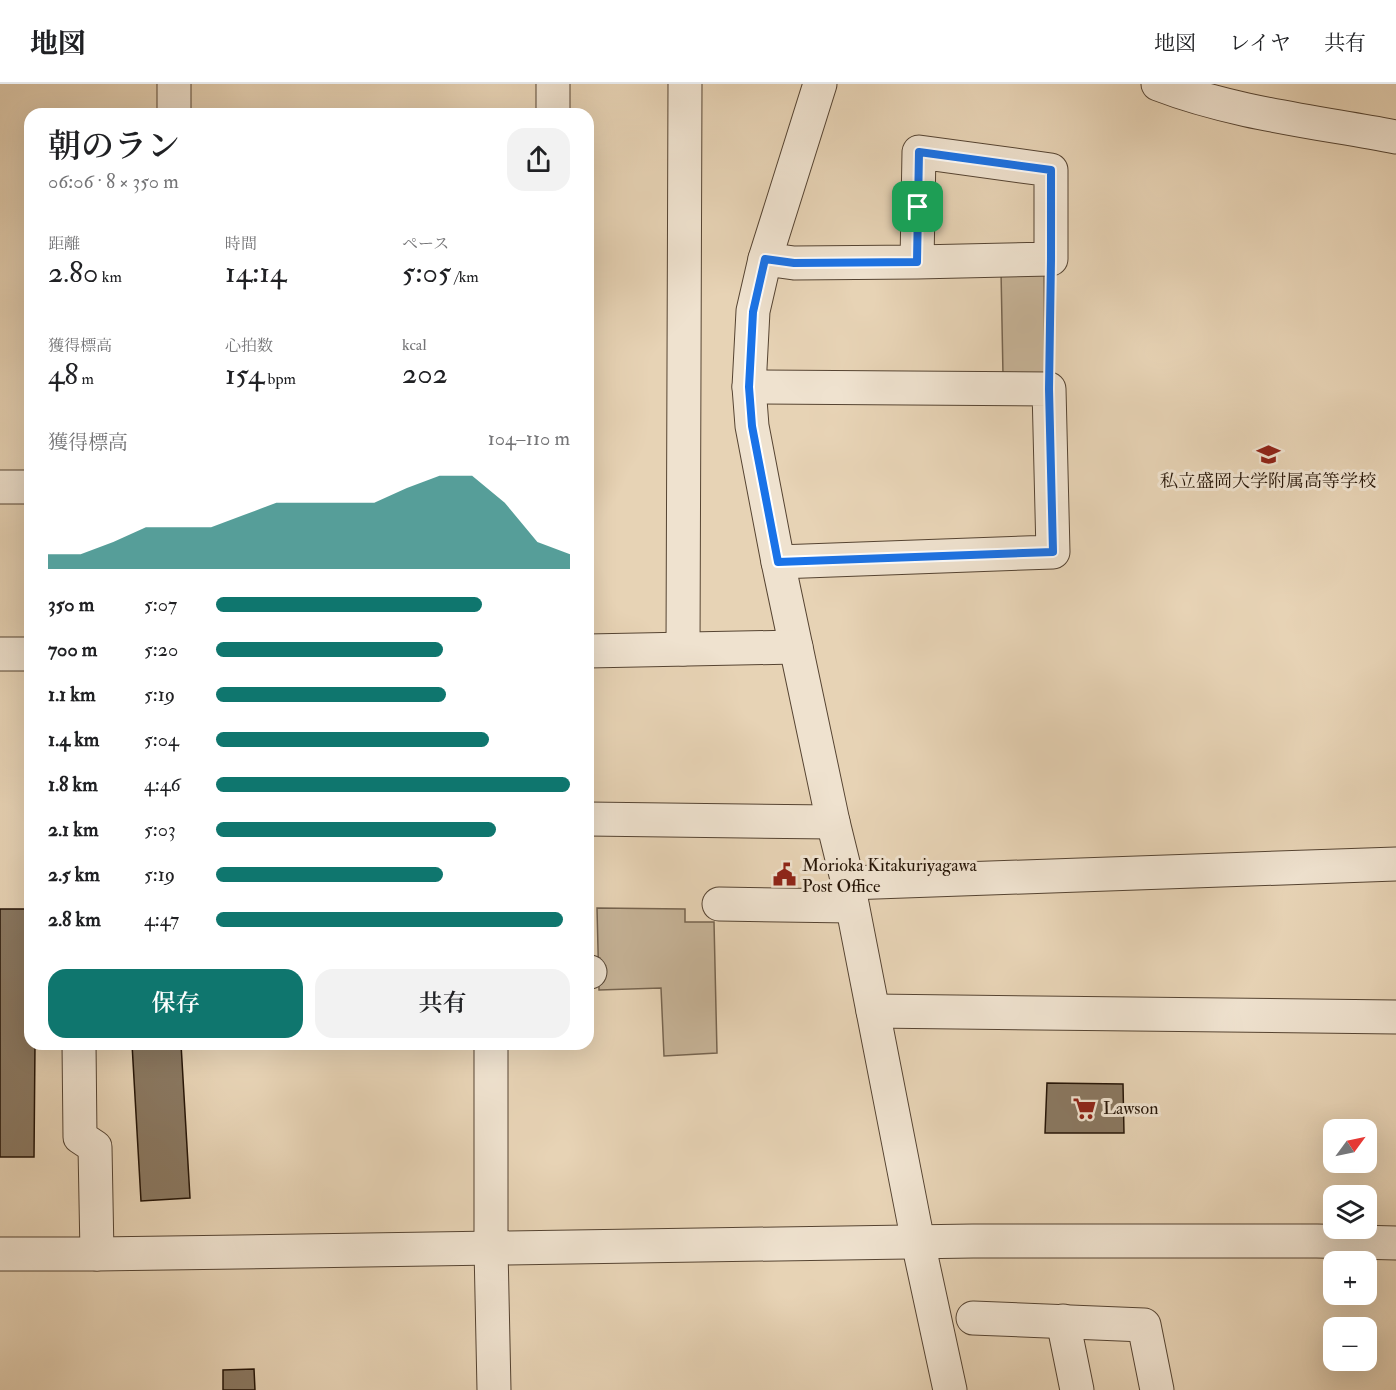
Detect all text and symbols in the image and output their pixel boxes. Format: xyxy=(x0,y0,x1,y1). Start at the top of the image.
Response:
text: 地図 xyxy=(30,27,86,62)
text: 地図 xyxy=(1154,30,1196,57)
text: レイヤ xyxy=(1229,30,1291,57)
text: 共有 xyxy=(1324,30,1366,57)
text: 朝のラン xyxy=(48,126,180,167)
button: share xyxy=(507,128,570,191)
text: 06:06 · 8 × 350 m xyxy=(48,169,179,194)
pin xyxy=(892,181,943,232)
icon: arrive xyxy=(901,190,934,223)
text: 距離 xyxy=(48,234,80,254)
text: 時間 xyxy=(225,234,257,254)
text: ペース xyxy=(402,234,449,254)
text: 2.80 xyxy=(48,254,99,291)
text: 14:14 xyxy=(225,254,286,291)
text: 5:05 xyxy=(402,254,451,291)
text: km xyxy=(99,267,122,287)
text: /km xyxy=(451,267,479,287)
text: kcal xyxy=(402,335,427,355)
text: 獲得標高 xyxy=(48,336,112,356)
text: 心拍数 xyxy=(225,336,273,356)
text: 202 xyxy=(402,355,448,392)
text: 48 xyxy=(48,356,78,393)
text: 154 xyxy=(225,356,264,393)
text: m xyxy=(78,369,94,389)
text: bpm xyxy=(264,369,296,389)
text: 104–110 m xyxy=(488,426,570,451)
text: 獲得標高 xyxy=(48,430,128,455)
school or university icon: 私立盛岡大学附属高等学校 xyxy=(1255,442,1281,468)
place label: 私立盛岡大学附属高等学校 xyxy=(1160,470,1376,493)
text: 350 m xyxy=(48,592,94,617)
text: 5:07 xyxy=(144,592,177,617)
text: 700 m xyxy=(48,637,97,662)
text: 5:20 xyxy=(144,637,178,662)
text: 1.1 km xyxy=(48,682,95,707)
text: 5:19 xyxy=(144,682,175,707)
text: 1.4 km xyxy=(48,727,99,752)
text: 5:04 xyxy=(144,727,179,752)
text: 1.8 km xyxy=(48,772,98,797)
text: 4:46 xyxy=(144,772,181,797)
text: 2.1 km xyxy=(48,817,98,842)
text: 5:03 xyxy=(144,817,176,842)
place label: Morioka Kitakuriyagawa Post Office xyxy=(802,854,977,898)
text: 2.5 km xyxy=(48,862,100,887)
text: 5:19 xyxy=(144,862,175,887)
public building icon: Morioka Kitakuriyagawa Post Office xyxy=(771,862,797,888)
text: 2.8 km xyxy=(48,907,101,932)
text: 4:47 xyxy=(144,907,179,932)
button: 保存 xyxy=(48,969,303,1038)
button: 共有 xyxy=(315,969,570,1038)
supermarket icon: Lawson xyxy=(1072,1095,1098,1121)
place label: Lawson xyxy=(1103,1097,1158,1120)
north arrow xyxy=(1323,1119,1377,1173)
map controls xyxy=(1323,1119,1377,1371)
button: layers xyxy=(1323,1185,1377,1239)
button: + xyxy=(1323,1251,1377,1305)
button: − xyxy=(1323,1317,1377,1371)

